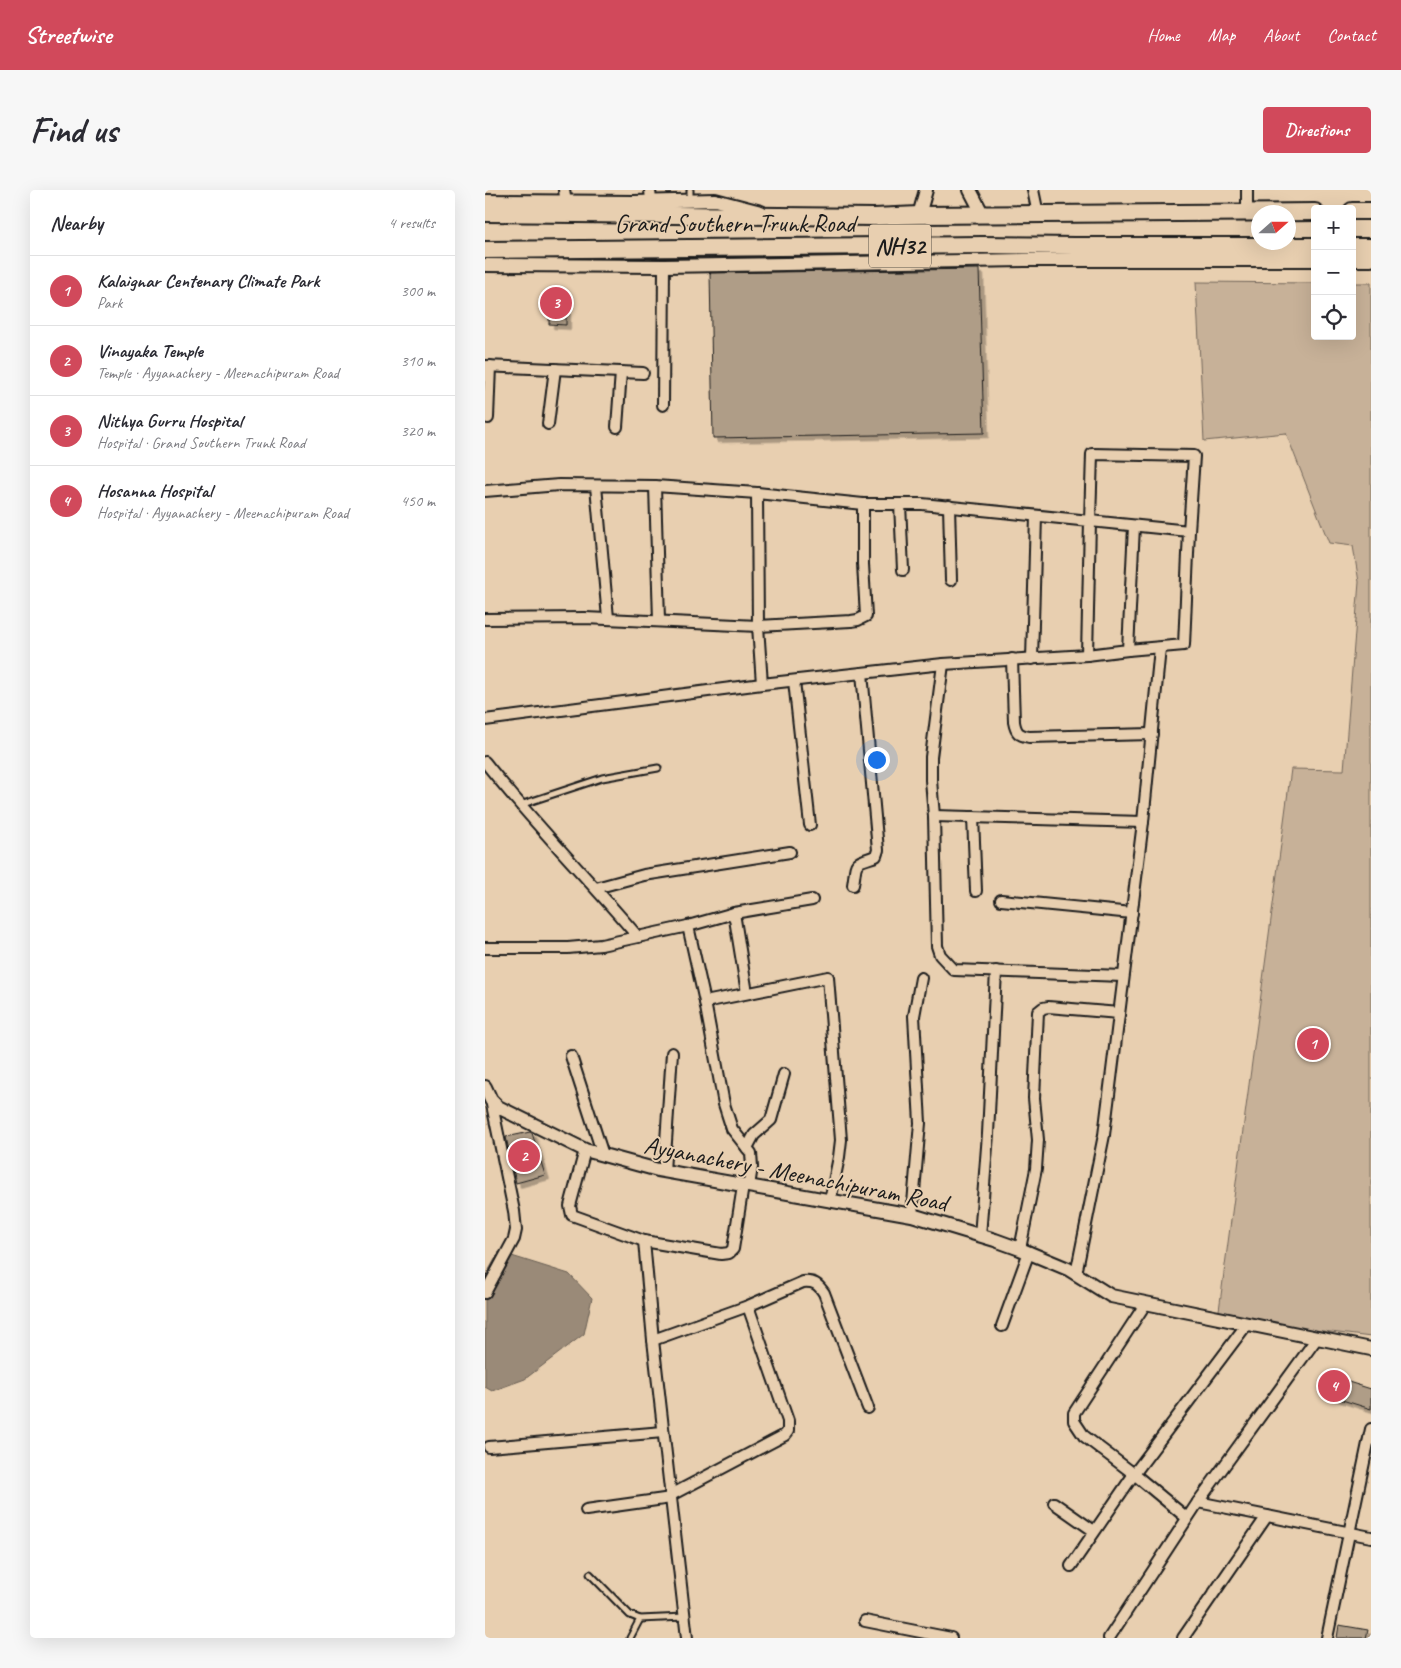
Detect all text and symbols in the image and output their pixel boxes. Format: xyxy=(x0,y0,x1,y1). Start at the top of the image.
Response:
text: Streetwise xyxy=(25,20,111,50)
text: Home xyxy=(1147,24,1180,46)
text: Map xyxy=(1208,24,1235,46)
text: About xyxy=(1263,24,1299,46)
text: Contact xyxy=(1327,24,1376,46)
button: Directions xyxy=(1263,107,1371,153)
text: Find us xyxy=(30,108,117,153)
north arrow xyxy=(1251,205,1296,250)
map controls xyxy=(1311,205,1356,340)
button: + xyxy=(1311,205,1356,250)
street label: Grand Southern Trunk Road xyxy=(615,208,859,240)
text: Nearby xyxy=(50,210,103,236)
text: 4 results xyxy=(388,213,435,233)
road number: NH32 xyxy=(869,224,931,268)
button: − xyxy=(1311,250,1356,295)
text: Kalaignar Centenary Climate Park xyxy=(97,269,319,293)
text: 1 xyxy=(62,281,70,301)
text: 300 m xyxy=(401,281,435,301)
pin: 3 xyxy=(540,284,572,322)
text: Park xyxy=(97,293,122,313)
button: locate xyxy=(1311,295,1356,340)
text: Vinayaka Temple xyxy=(97,339,203,363)
text: 2 xyxy=(62,351,70,371)
text: 310 m xyxy=(401,351,435,371)
text: Temple · Ayyanachery - Meenachipuram Road xyxy=(97,363,339,383)
text: Nithya Gurru Hospital xyxy=(97,409,242,433)
text: 3 xyxy=(62,421,70,441)
text: 320 m xyxy=(401,421,435,441)
text: Hospital · Grand Southern Trunk Road xyxy=(97,433,305,453)
text: Hosanna Hospital xyxy=(97,479,212,503)
text: 4 xyxy=(62,491,70,511)
text: 450 m xyxy=(401,491,435,511)
text: Hospital · Ayyanachery - Meenachipuram Road xyxy=(97,503,349,523)
your location xyxy=(864,747,890,773)
pin: 1 xyxy=(1297,1025,1329,1063)
street label: Ayyanachery - Meenachipuram Road xyxy=(642,1129,954,1220)
pin: 2 xyxy=(508,1137,540,1175)
pin: 4 xyxy=(1318,1367,1350,1405)

